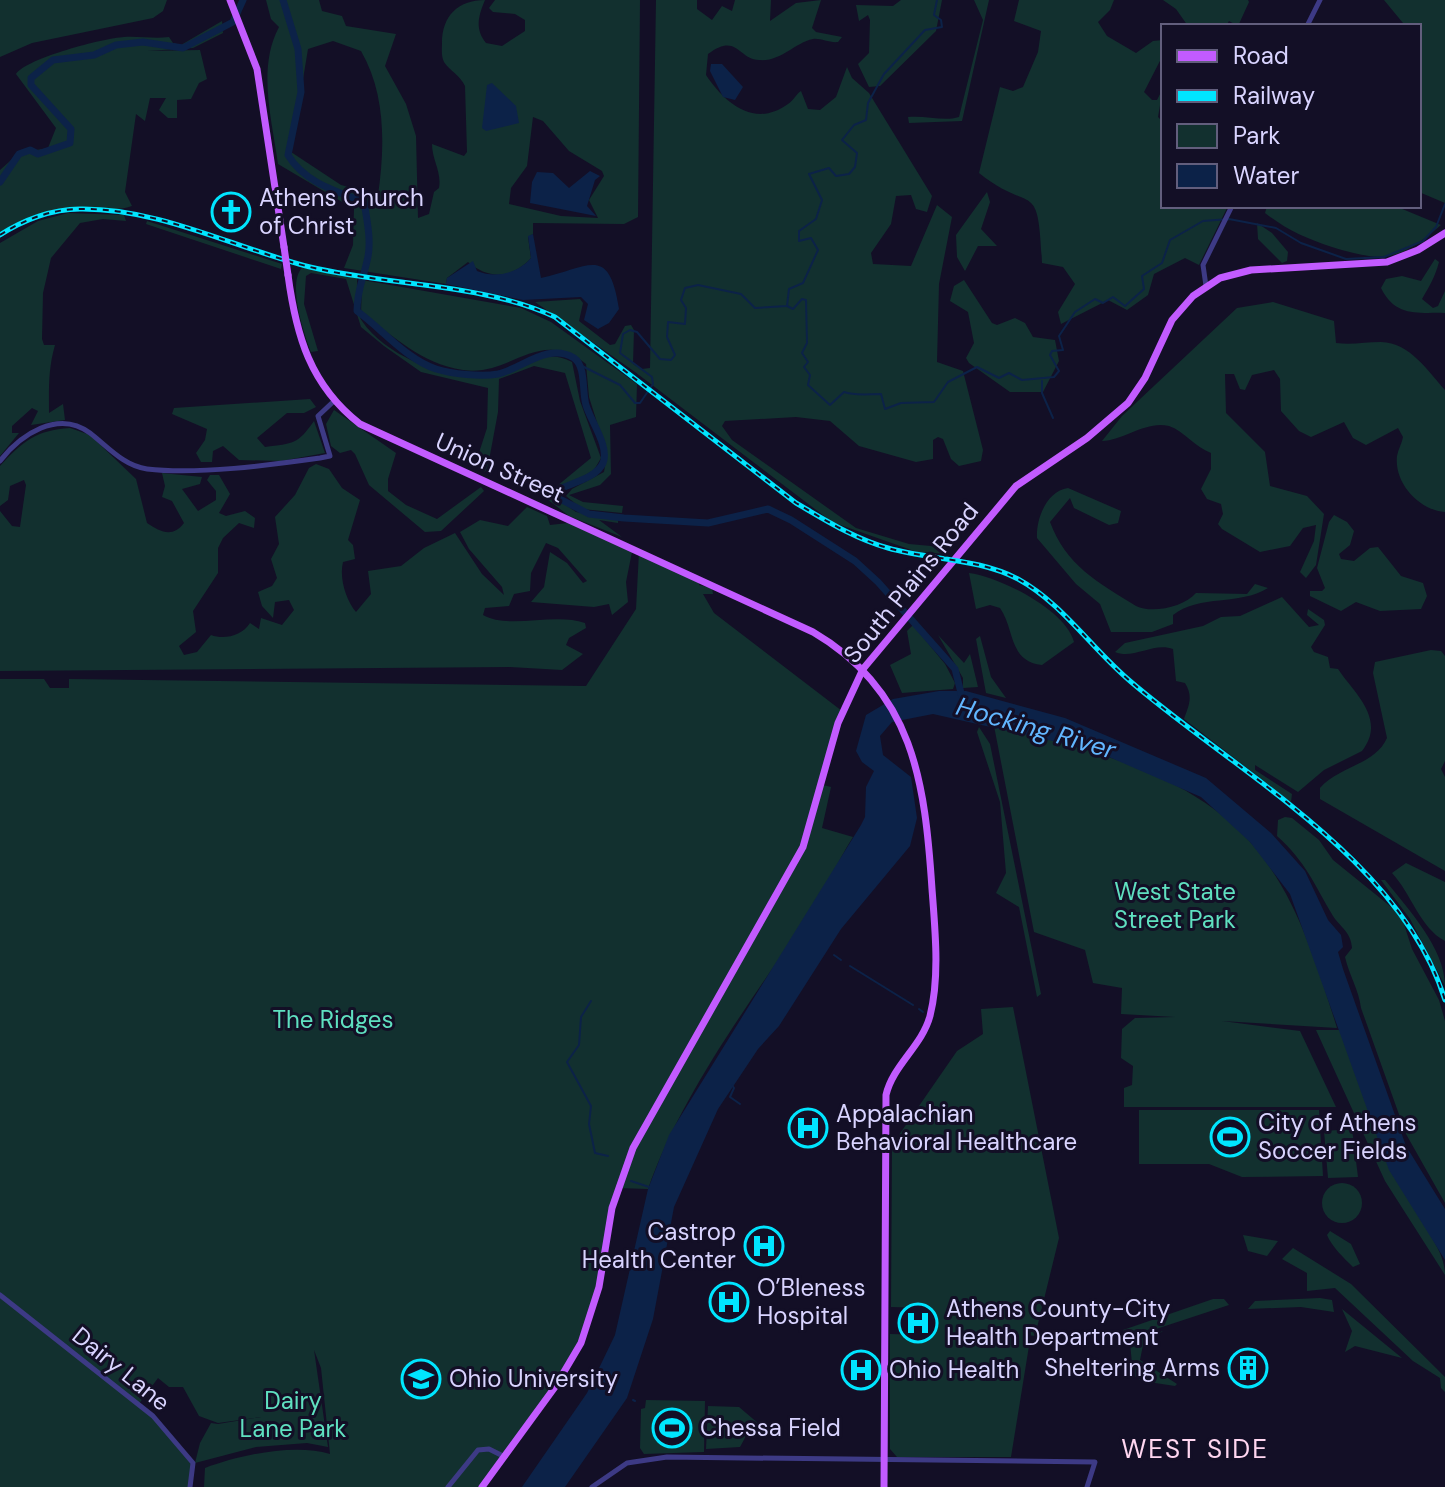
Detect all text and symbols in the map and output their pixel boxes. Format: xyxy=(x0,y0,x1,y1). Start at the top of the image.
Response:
legend xyxy=(1161,24,1421,208)
text: Road xyxy=(1233,40,1289,71)
text: Railway xyxy=(1233,80,1315,111)
text: Park xyxy=(1233,120,1280,151)
text: Water xyxy=(1233,160,1299,191)
place label: Athens Church of Christ xyxy=(259,182,424,241)
church icon: Athens Church of Christ xyxy=(210,191,252,233)
street label: Union Street xyxy=(431,425,569,510)
street label: South Plains Road xyxy=(836,496,985,669)
water label: Hocking River xyxy=(952,689,1121,767)
park label: West State Street Park xyxy=(1114,876,1236,935)
park label: The Ridges xyxy=(273,1004,393,1035)
place label: Appalachian Behavioral Healthcare xyxy=(836,1098,1077,1157)
hospital icon: Appalachian Behavioral Healthcare xyxy=(787,1107,829,1149)
place label: City of Athens Soccer Fields xyxy=(1258,1107,1416,1166)
sports icon: City of Athens Soccer Fields xyxy=(1209,1116,1251,1158)
place label: Castrop Health Center xyxy=(582,1216,736,1275)
hospital icon: Castrop Health Center xyxy=(743,1225,785,1267)
place label: O’Bleness Hospital xyxy=(757,1272,866,1331)
hospital icon: O’Bleness Hospital xyxy=(708,1281,750,1323)
place label: Athens County-City Health Department xyxy=(946,1293,1170,1352)
hospital icon: Athens County-City Health Department xyxy=(897,1302,939,1344)
street label: Dairy Lane xyxy=(66,1320,177,1417)
building icon: Sheltering Arms xyxy=(1227,1347,1269,1389)
hospital icon: Ohio Health xyxy=(840,1349,882,1391)
place label: Sheltering Arms xyxy=(1044,1352,1220,1383)
place label: Ohio Health xyxy=(889,1354,1019,1385)
school or university icon: Ohio University xyxy=(400,1358,442,1400)
place label: Ohio University xyxy=(449,1363,618,1394)
park label: Dairy Lane Park xyxy=(240,1385,346,1444)
sports icon: Chessa Field xyxy=(651,1407,693,1449)
place label: Chessa Field xyxy=(700,1412,841,1443)
district label: WEST SIDE xyxy=(1121,1432,1269,1466)

